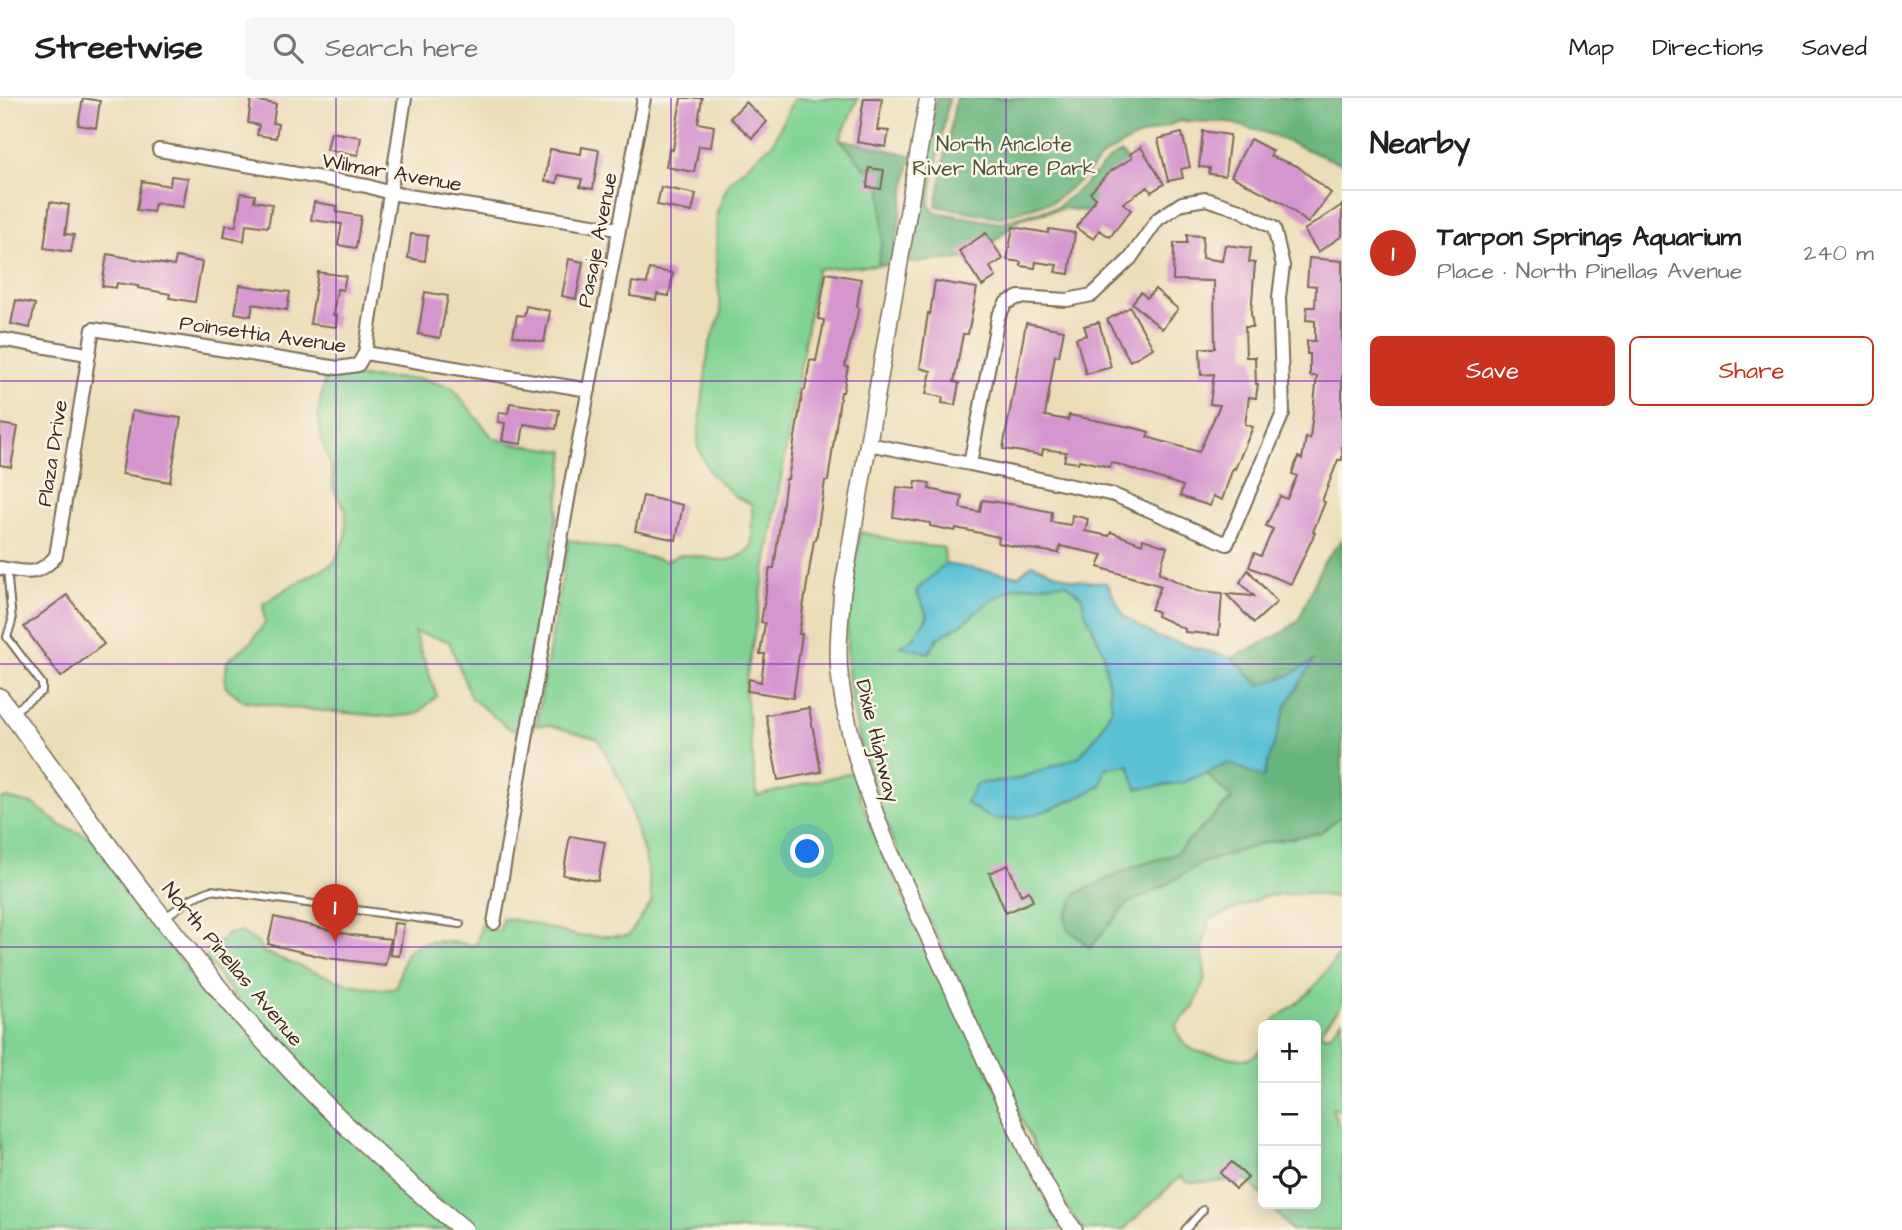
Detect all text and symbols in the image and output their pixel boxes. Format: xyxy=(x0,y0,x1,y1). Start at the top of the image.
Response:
search box xyxy=(245,17,735,80)
text: Streetwise xyxy=(35,25,203,71)
icon: search xyxy=(269,29,307,67)
text: Search here xyxy=(325,30,478,66)
text: Map xyxy=(1569,31,1614,65)
text: Directions xyxy=(1652,31,1764,65)
text: Saved xyxy=(1802,31,1867,65)
text: Nearby xyxy=(1370,123,1470,165)
park label: North Anclote River Nature Park xyxy=(912,130,1096,183)
street label: Wilmar Avenue xyxy=(320,146,464,199)
street label: Pasaje Avenue xyxy=(570,170,625,310)
text: Tarpon Springs Aquarium xyxy=(1437,219,1741,255)
text: 1 xyxy=(1392,237,1394,269)
text: 240 m xyxy=(1804,237,1874,269)
text: Place · North Pinellas Avenue xyxy=(1437,255,1742,287)
street label: Poinsettia Avenue xyxy=(178,308,348,361)
button: Save xyxy=(1370,336,1615,406)
button: Share xyxy=(1629,336,1874,406)
street label: Plaza Drive xyxy=(30,398,75,508)
street label: Dixie Highway xyxy=(846,677,907,807)
your location xyxy=(790,834,824,868)
street label: North Pinellas Avenue xyxy=(155,876,310,1053)
pin: 1 xyxy=(312,884,358,942)
map controls xyxy=(1258,1020,1321,1209)
button: + xyxy=(1258,1020,1321,1083)
button: − xyxy=(1258,1083,1321,1146)
button: locate xyxy=(1258,1146,1321,1209)

